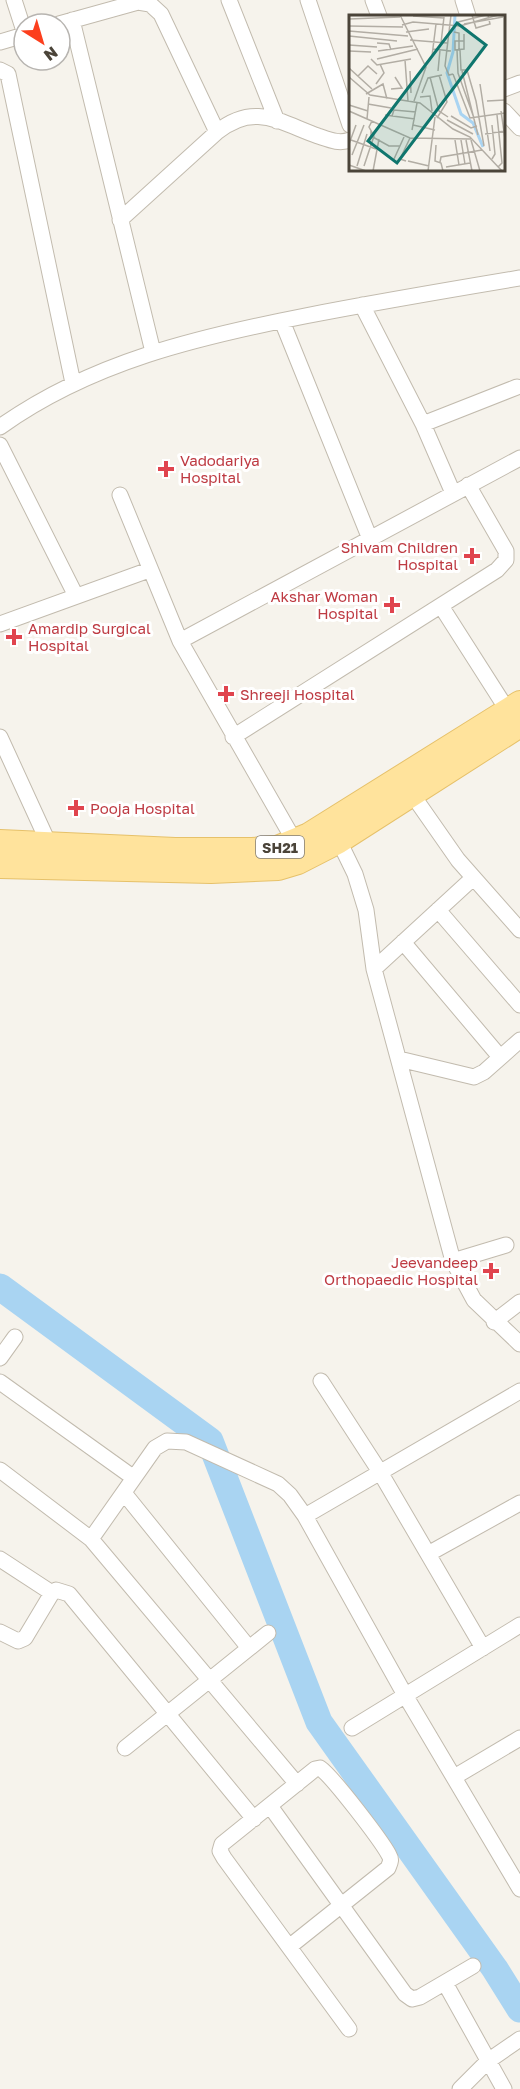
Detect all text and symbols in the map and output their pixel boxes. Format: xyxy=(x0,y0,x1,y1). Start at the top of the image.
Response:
north arrow xyxy=(12,12,72,72)
inset map xyxy=(349,15,505,171)
text: N xyxy=(40,42,62,66)
place label: Vadodariya Hospital xyxy=(180,451,260,486)
marker: Vadodariya Hospital xyxy=(157,460,175,478)
place label: Shivam Children Hospital xyxy=(341,538,458,573)
marker: Shivam Children Hospital xyxy=(463,547,481,565)
place label: Akshar Woman Hospital xyxy=(270,587,378,622)
marker: Akshar Woman Hospital xyxy=(383,596,401,614)
place label: Amardip Surgical Hospital xyxy=(28,619,151,654)
marker: Amardip Surgical Hospital xyxy=(5,628,23,646)
marker: Shreeji Hospital xyxy=(217,685,235,703)
place label: Shreeji Hospital xyxy=(240,685,355,703)
marker: Pooja Hospital xyxy=(67,799,85,817)
place label: Pooja Hospital xyxy=(90,799,195,817)
road number: SH21 xyxy=(256,836,304,858)
place label: Jeevandeep Orthopaedic Hospital xyxy=(324,1253,478,1288)
marker: Jeevandeep Orthopaedic Hospital xyxy=(482,1262,500,1280)

